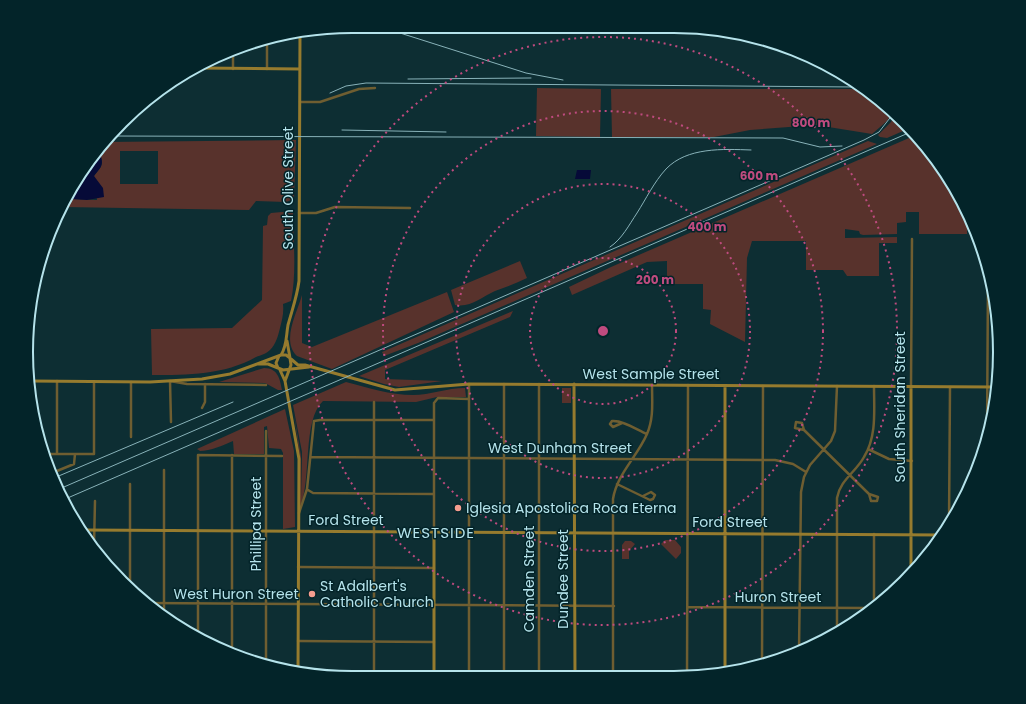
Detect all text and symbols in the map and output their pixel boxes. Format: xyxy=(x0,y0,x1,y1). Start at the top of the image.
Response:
text: 800 m xyxy=(792,114,831,131)
street label: South Olive Street xyxy=(278,126,298,250)
text: 600 m xyxy=(740,167,779,184)
text: 400 m xyxy=(687,218,727,235)
text: 200 m xyxy=(636,271,674,288)
centre of rings xyxy=(596,324,610,338)
street label: South Sheridan Street xyxy=(890,331,910,483)
street label: West Sample Street xyxy=(583,364,719,384)
street label: West Dunham Street xyxy=(488,438,632,458)
street label: Phillipa Street xyxy=(246,477,266,571)
place label: Iglesia Apostolica Roca Eterna xyxy=(466,498,677,518)
marker: Iglesia Apostolica Roca Eterna xyxy=(453,503,463,513)
street label: Ford Street xyxy=(308,510,384,530)
street label: Ford Street xyxy=(692,512,768,532)
district label: WESTSIDE xyxy=(397,522,475,543)
street label: Camden Street xyxy=(519,526,539,632)
street label: Dundee Street xyxy=(553,529,573,629)
place label: St Adalbert's Catholic Church xyxy=(320,576,434,612)
street label: West Huron Street xyxy=(173,584,299,604)
street label: Huron Street xyxy=(735,587,821,607)
marker: St Adalbert's Catholic Church xyxy=(307,589,317,599)

